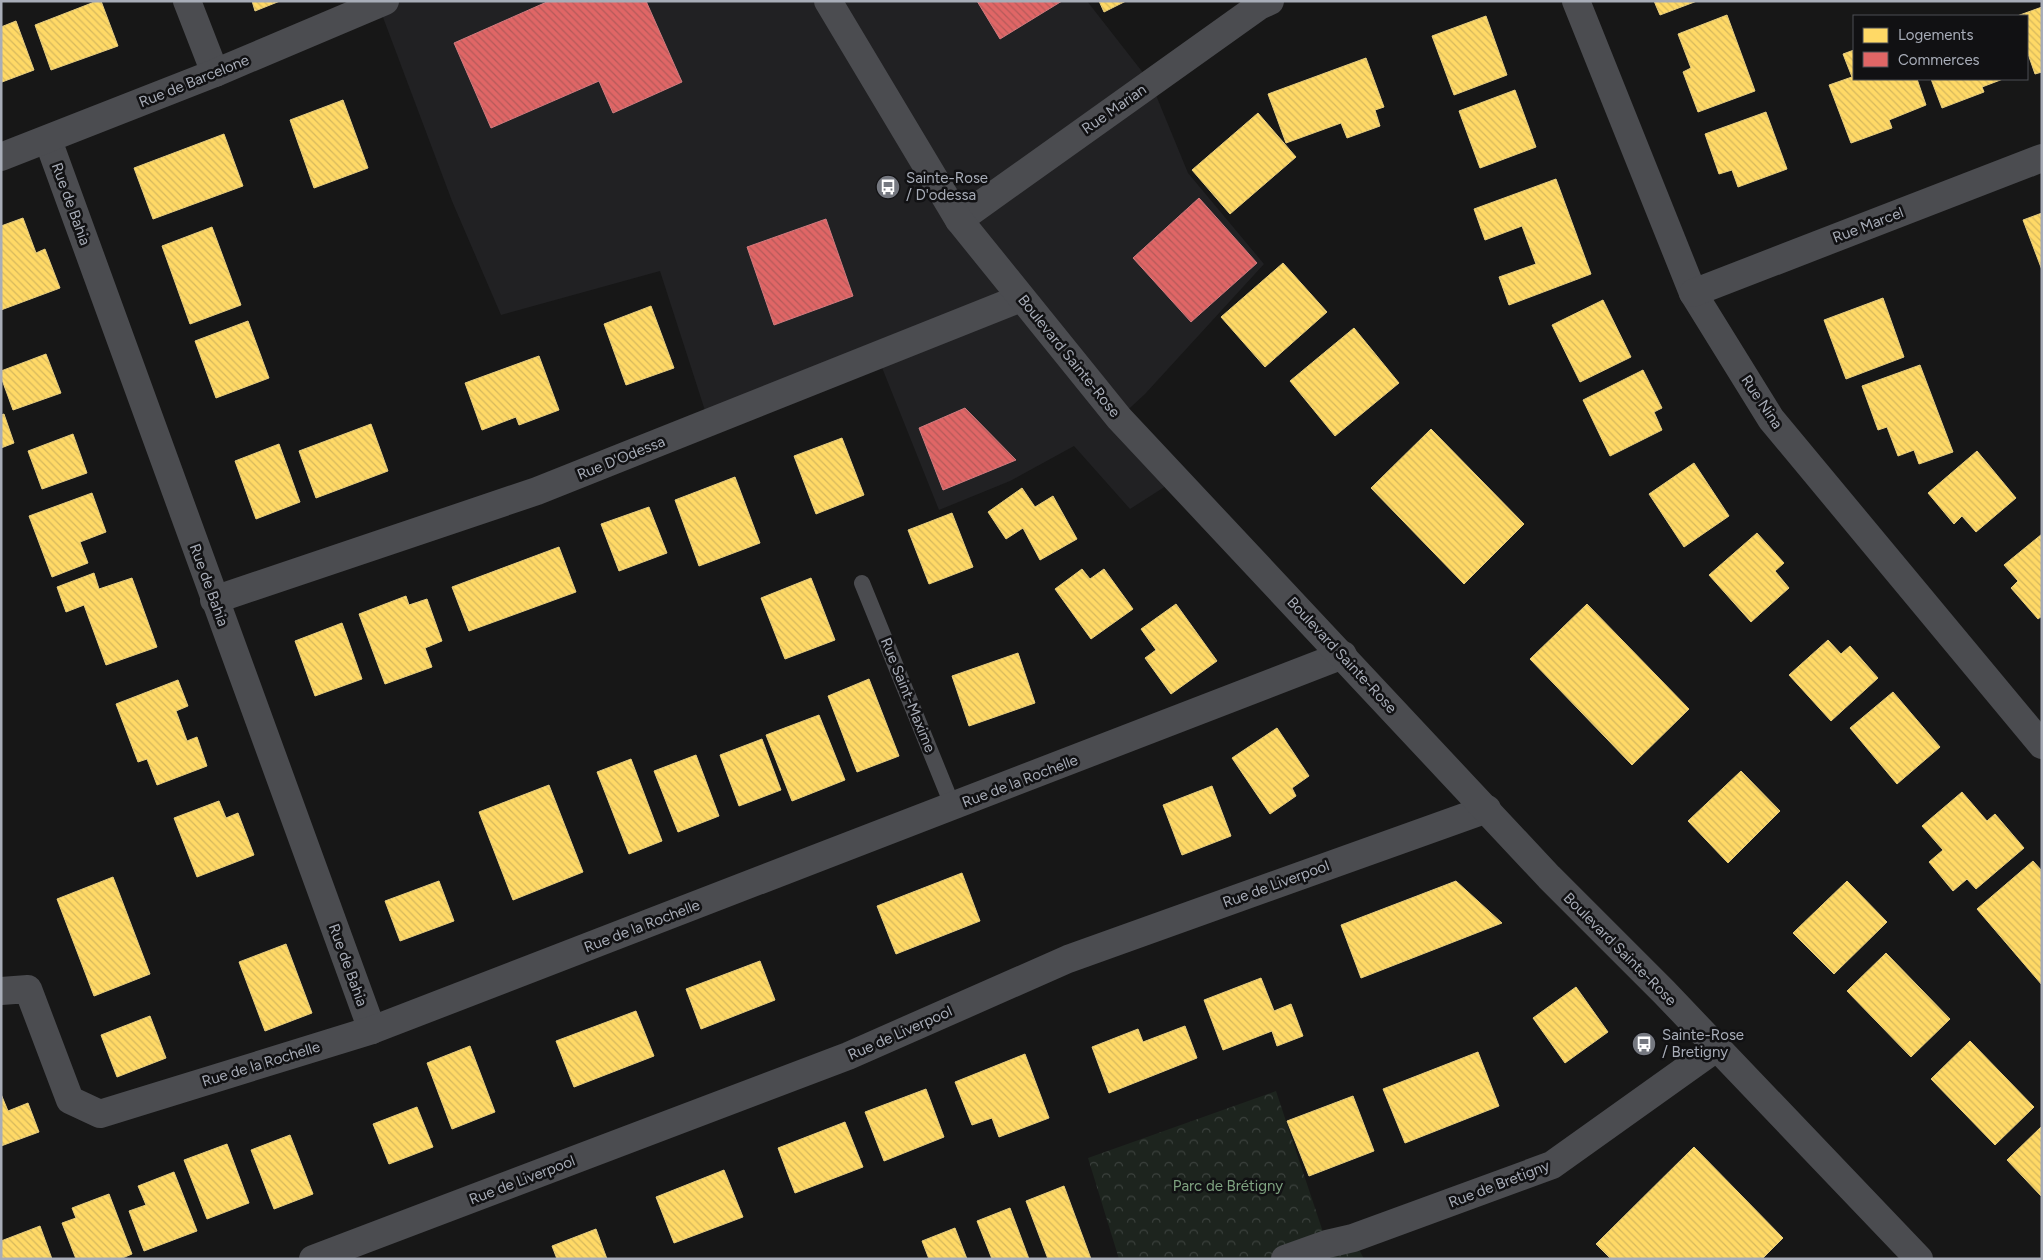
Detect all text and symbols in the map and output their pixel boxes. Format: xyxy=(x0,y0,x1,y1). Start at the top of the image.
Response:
legend xyxy=(1853,15,2028,80)
text: Logements xyxy=(1898,26,1973,44)
street label: Rue de Barcelone xyxy=(136,51,252,111)
text: Commerces xyxy=(1898,51,1980,69)
street label: Rue Marian xyxy=(1078,80,1150,138)
street label: Rue de Bahia xyxy=(48,160,94,248)
place label: Sainte-Rose / D'odessa xyxy=(906,169,988,204)
bus stop icon: Sainte-Rose / D'odessa xyxy=(875,174,901,200)
street label: Rue Marcel xyxy=(1830,203,1906,247)
street label: Boulevard Sainte-Rose xyxy=(1014,291,1124,421)
street label: Rue Nina xyxy=(1738,372,1786,432)
street label: Rue D'Odessa xyxy=(574,432,668,484)
street label: Rue de Bahia xyxy=(186,541,232,629)
street label: Boulevard Sainte-Rose xyxy=(1283,593,1401,717)
street label: Rue Saint-Maxime xyxy=(877,635,939,755)
street label: Rue de la Rochelle xyxy=(960,751,1080,811)
street label: Rue de Liverpool xyxy=(1220,856,1332,912)
street label: Boulevard Sainte-Rose xyxy=(1560,889,1680,1009)
street label: Rue de la Rochelle xyxy=(582,896,702,956)
street label: Rue de Bahia xyxy=(325,921,371,1009)
street label: Rue de Liverpool xyxy=(845,1002,955,1064)
place label: Sainte-Rose / Bretigny xyxy=(1662,1026,1744,1061)
bus stop icon: Sainte-Rose / Bretigny xyxy=(1631,1031,1657,1057)
street label: Rue de la Rochelle xyxy=(200,1037,322,1091)
street label: Rue de Liverpool xyxy=(466,1152,578,1208)
street label: Rue de Bretigny xyxy=(1446,1156,1552,1212)
park label: Parc de Brétigny xyxy=(1173,1177,1283,1195)

